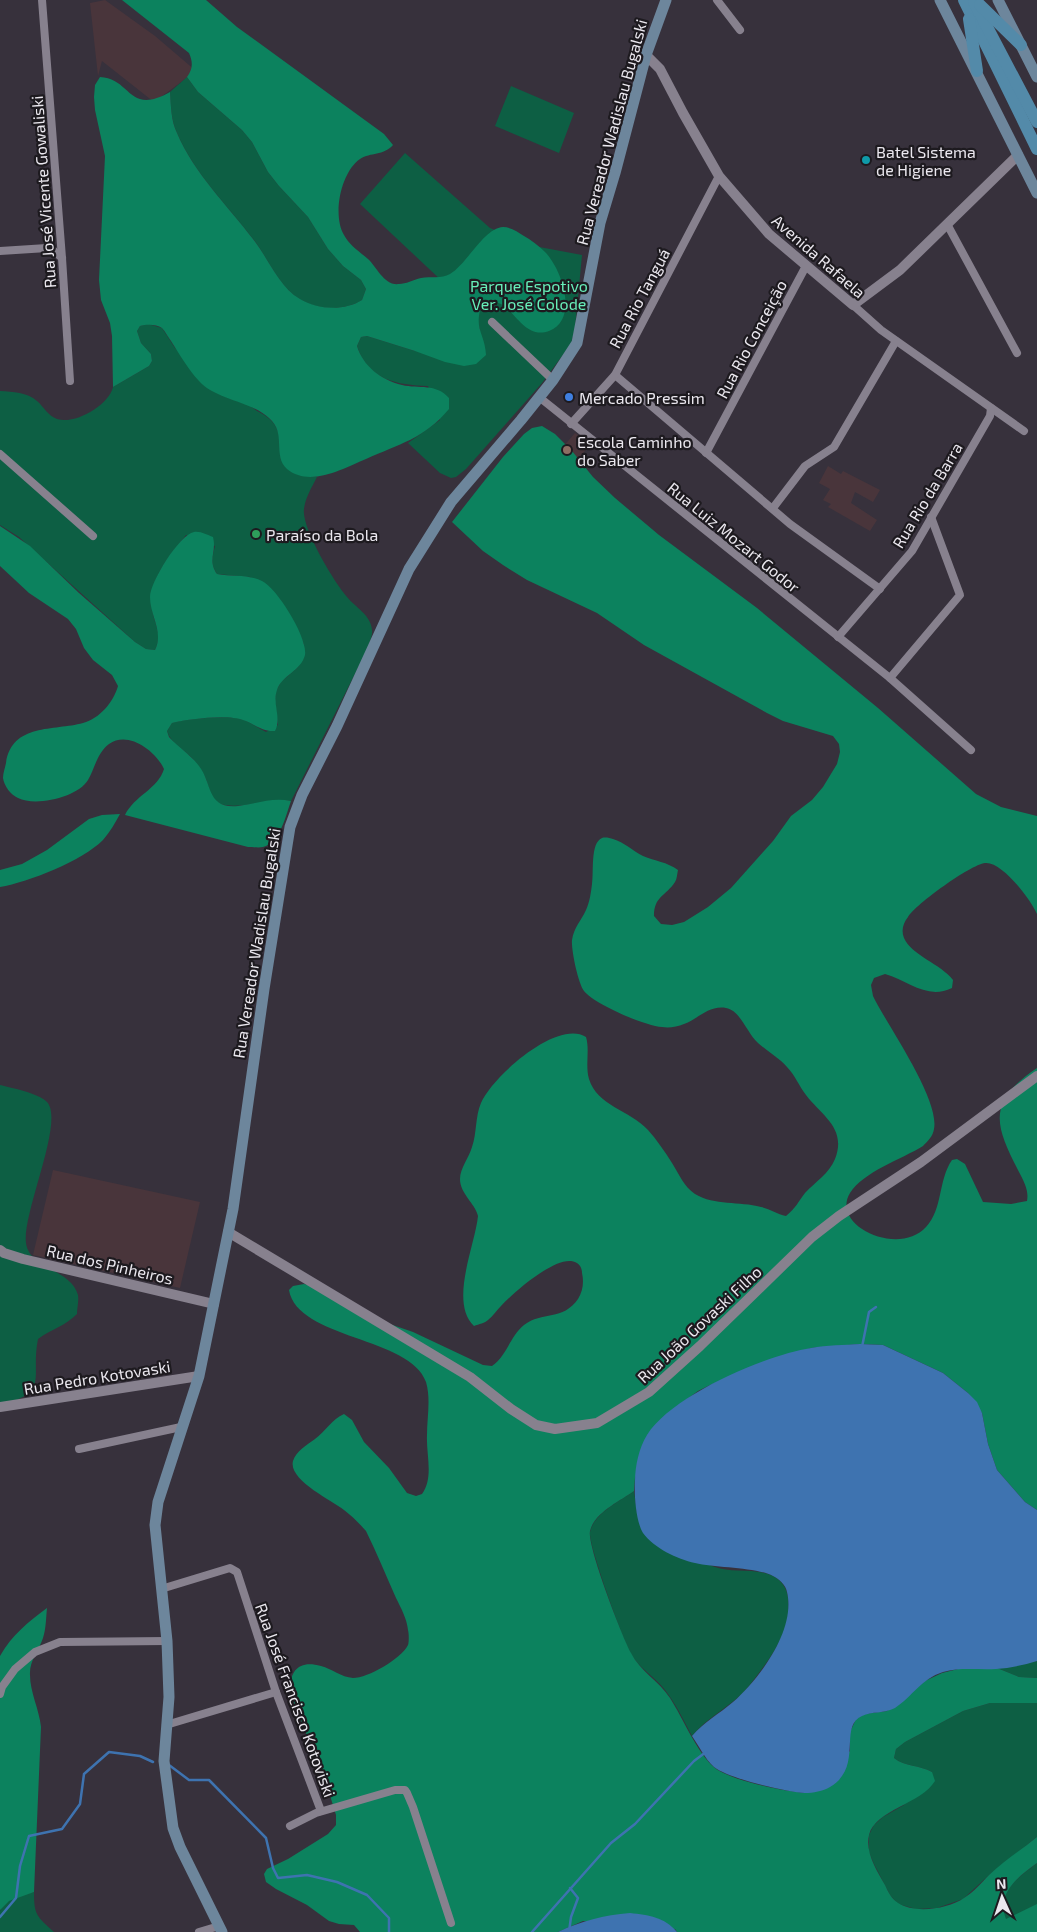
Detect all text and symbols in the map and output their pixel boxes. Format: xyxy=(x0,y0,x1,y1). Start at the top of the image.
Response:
street label: Rua Vereador Wadislau Bugalski xyxy=(572,17,650,247)
street label: Rua José Vicente Gowaliski xyxy=(27,95,59,289)
place label: Batel Sistema de Higiene xyxy=(876,142,976,179)
marker: Batel Sistema de Higiene xyxy=(860,154,872,166)
street label: Avenida Rafaela xyxy=(769,210,869,302)
street label: Rua Rio Tanguá xyxy=(605,245,673,351)
park label: Parque Espotivo Ver. José Colode xyxy=(470,276,588,313)
street label: Rua Rio Conceição xyxy=(712,277,791,402)
place label: Mercado Pressim xyxy=(579,388,705,407)
marker: Mercado Pressim xyxy=(563,391,575,403)
place label: Escola Caminho do Saber xyxy=(577,432,692,469)
street label: Rua Rio da Barra xyxy=(888,439,966,551)
marker: Escola Caminho do Saber xyxy=(561,444,573,456)
street label: Rua Luiz Mozart Godor xyxy=(664,478,804,596)
place label: Paraíso da Bola xyxy=(266,525,378,544)
marker: Paraíso da Bola xyxy=(250,528,262,540)
street label: Rua Vereador Wadislau Bugalski xyxy=(228,826,284,1060)
street label: Rua dos Pinheiros xyxy=(45,1240,175,1288)
street label: Rua João Govaski Filho xyxy=(633,1262,765,1386)
street label: Rua Pedro Kotovaski xyxy=(22,1356,172,1398)
street label: Rua José Francisco Kotoviski xyxy=(252,1600,340,1800)
north arrow xyxy=(977,1872,1027,1922)
text: N xyxy=(996,1875,1007,1892)

